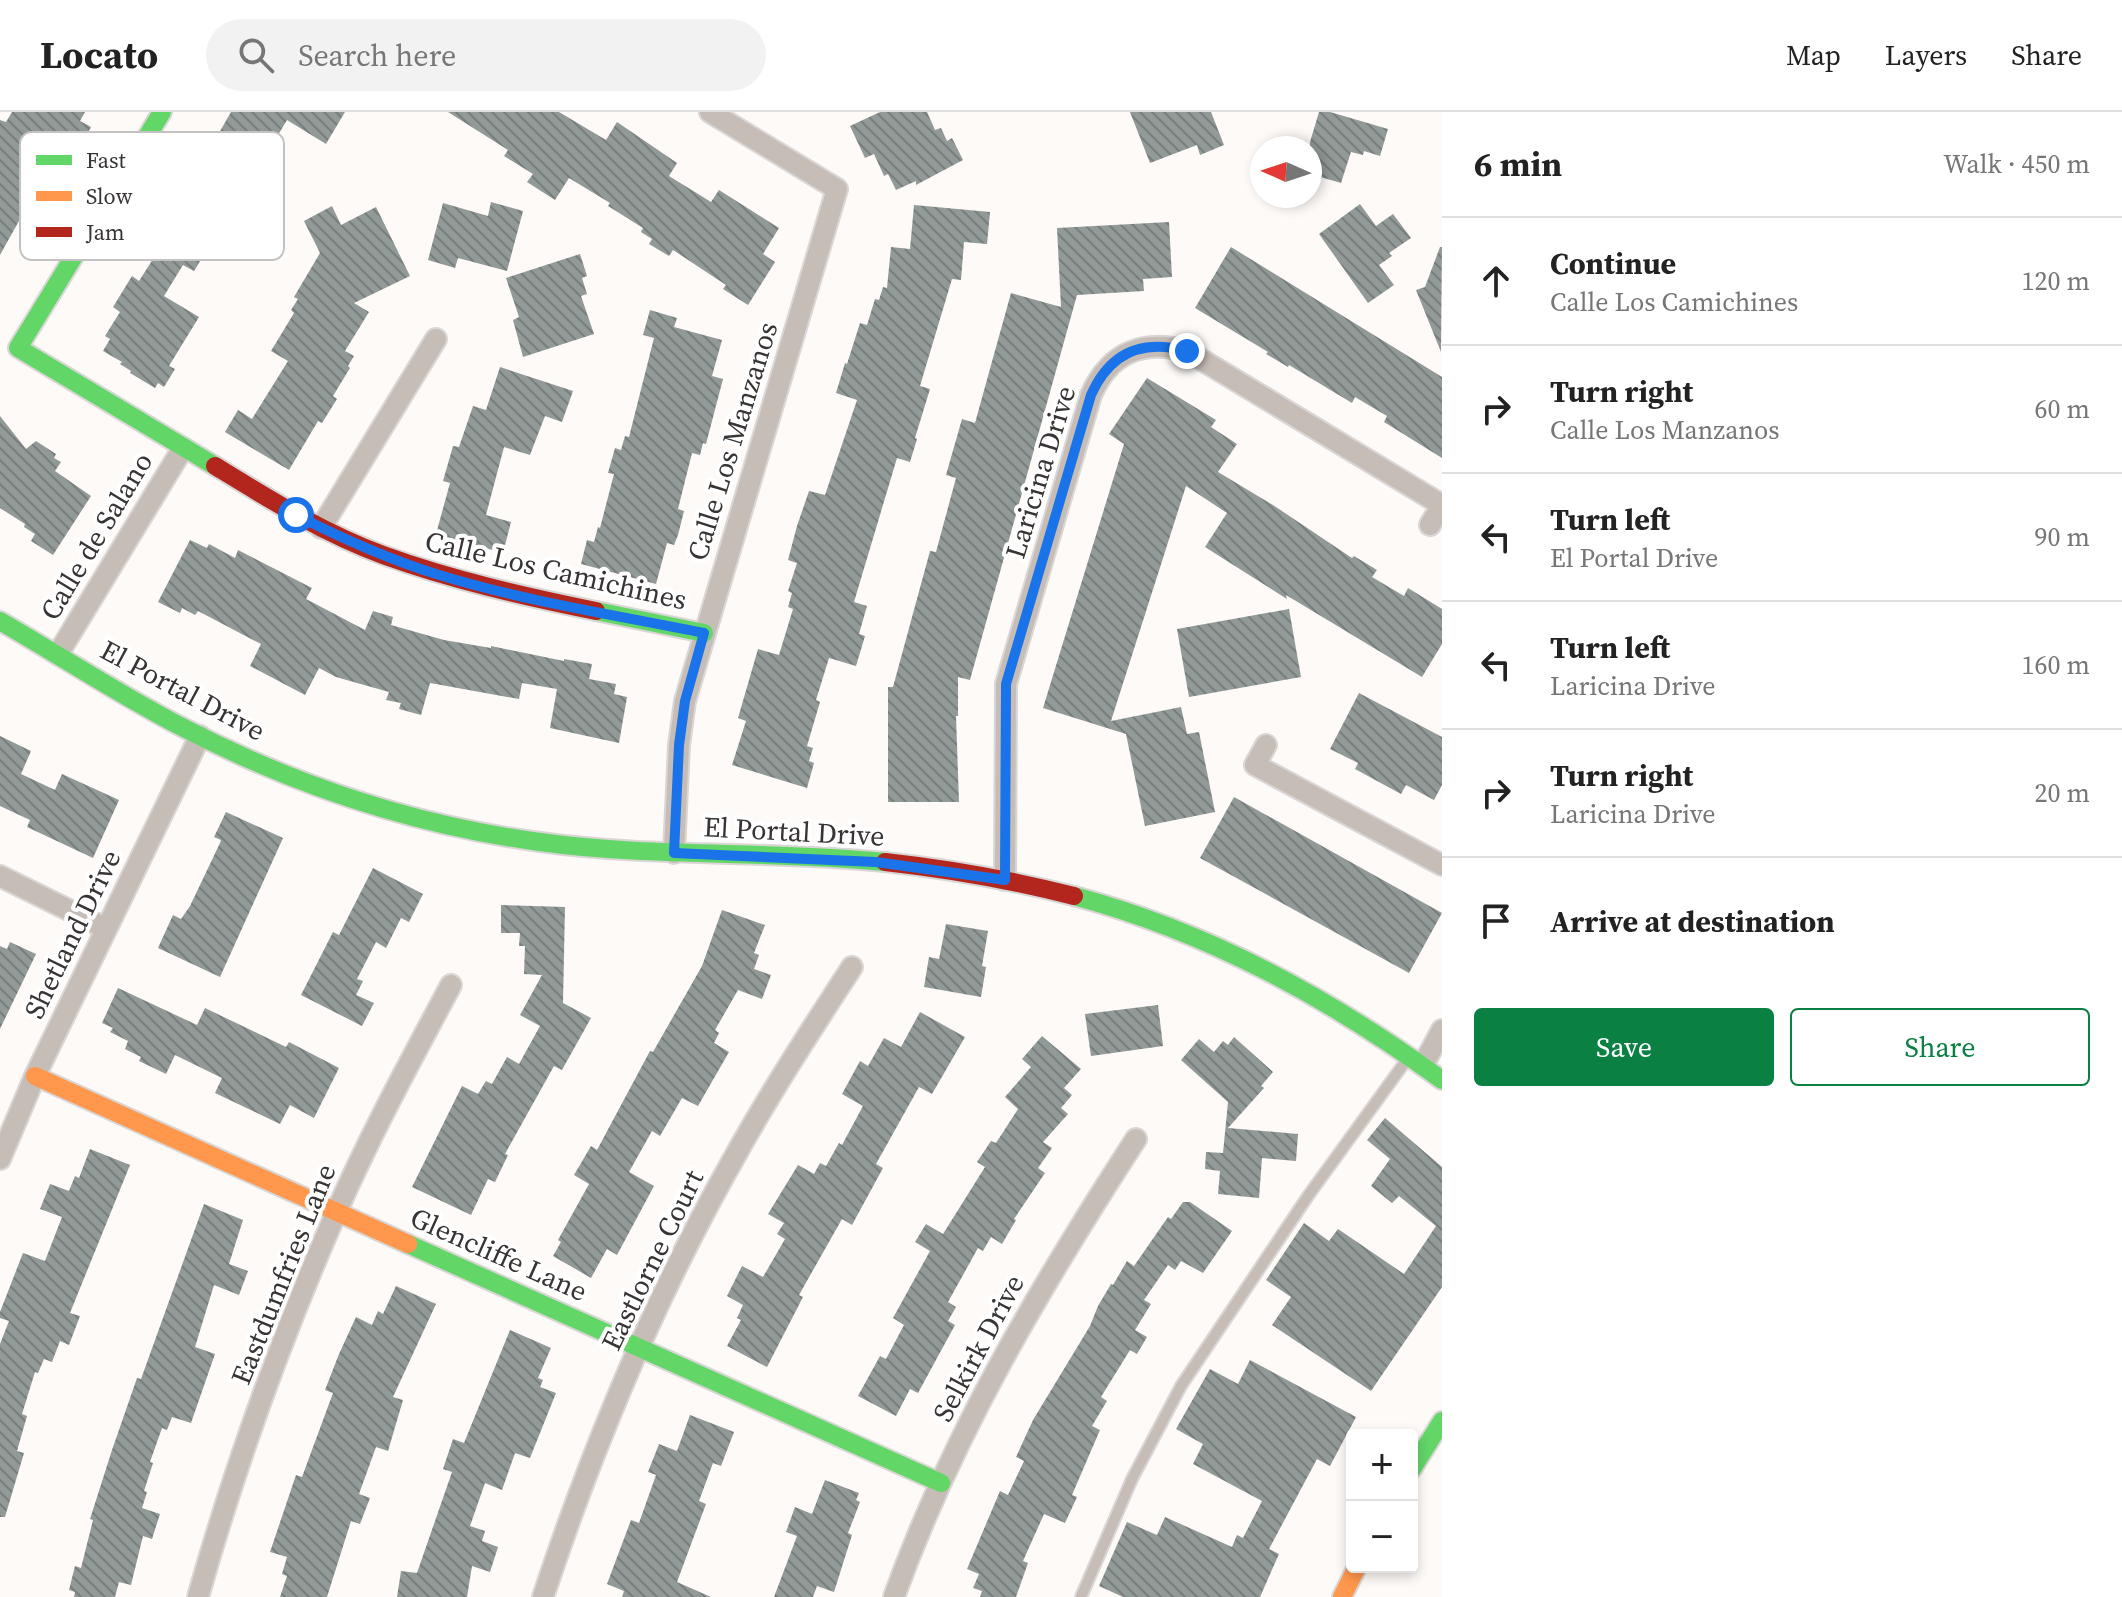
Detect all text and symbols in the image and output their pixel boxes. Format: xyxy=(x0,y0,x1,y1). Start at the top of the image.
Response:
search box xyxy=(206,19,766,91)
text: Locato xyxy=(40,29,158,81)
icon: search xyxy=(234,33,278,77)
text: Search here xyxy=(298,35,456,76)
text: Map xyxy=(1786,36,1841,74)
text: Layers xyxy=(1885,36,1967,74)
text: Share xyxy=(2011,36,2082,74)
legend xyxy=(20,132,284,260)
north arrow xyxy=(1250,136,1322,208)
text: 6 min xyxy=(1474,141,1562,187)
text: Fast xyxy=(86,145,127,175)
text: Walk · 450 m xyxy=(1943,146,2090,182)
text: Slow xyxy=(86,181,133,211)
text: Jam xyxy=(85,217,125,247)
text: Continue xyxy=(1550,243,1676,284)
icon: ahead xyxy=(1474,259,1518,303)
text: 120 m xyxy=(2022,263,2090,299)
text: Calle Los Camichines xyxy=(1550,284,1798,320)
street label: Calle Los Manzanos xyxy=(678,317,786,565)
route end xyxy=(1169,333,1205,369)
text: Turn right xyxy=(1550,371,1693,412)
street label: Laricina Drive xyxy=(996,381,1084,563)
icon: right xyxy=(1474,387,1518,431)
text: 60 m xyxy=(2035,391,2090,427)
text: Calle Los Manzanos xyxy=(1550,412,1780,448)
street label: Calle de Salano xyxy=(31,445,161,627)
route start xyxy=(278,497,314,533)
text: Turn left xyxy=(1550,499,1670,540)
icon: left xyxy=(1474,515,1518,559)
text: 90 m xyxy=(2035,519,2090,555)
street label: Calle Los Camichines xyxy=(421,521,691,619)
text: El Portal Drive xyxy=(1550,540,1718,576)
text: Turn left xyxy=(1550,627,1670,668)
street label: El Portal Drive xyxy=(94,631,272,749)
icon: left xyxy=(1474,643,1518,687)
text: 160 m xyxy=(2022,647,2090,683)
text: Laricina Drive xyxy=(1550,668,1716,704)
text: Turn right xyxy=(1550,755,1693,796)
icon: right xyxy=(1474,771,1518,815)
text: 20 m xyxy=(2035,775,2090,811)
text: Laricina Drive xyxy=(1550,796,1716,832)
street label: El Portal Drive xyxy=(703,807,885,855)
street label: Shetland Drive xyxy=(15,843,129,1025)
icon: arrive xyxy=(1474,899,1518,943)
text: Arrive at destination xyxy=(1550,901,1835,942)
button: Save xyxy=(1474,1008,1774,1086)
button: Share xyxy=(1790,1008,2090,1086)
street label: Eastdumfries Lane xyxy=(221,1158,345,1390)
street label: Eastlorne Court xyxy=(592,1163,712,1357)
street label: Glencliffe Lane xyxy=(405,1198,593,1310)
street label: Selkirk Drive xyxy=(923,1268,1033,1428)
map controls xyxy=(1346,1429,1418,1573)
button: + xyxy=(1346,1429,1418,1501)
button: − xyxy=(1346,1501,1418,1573)

